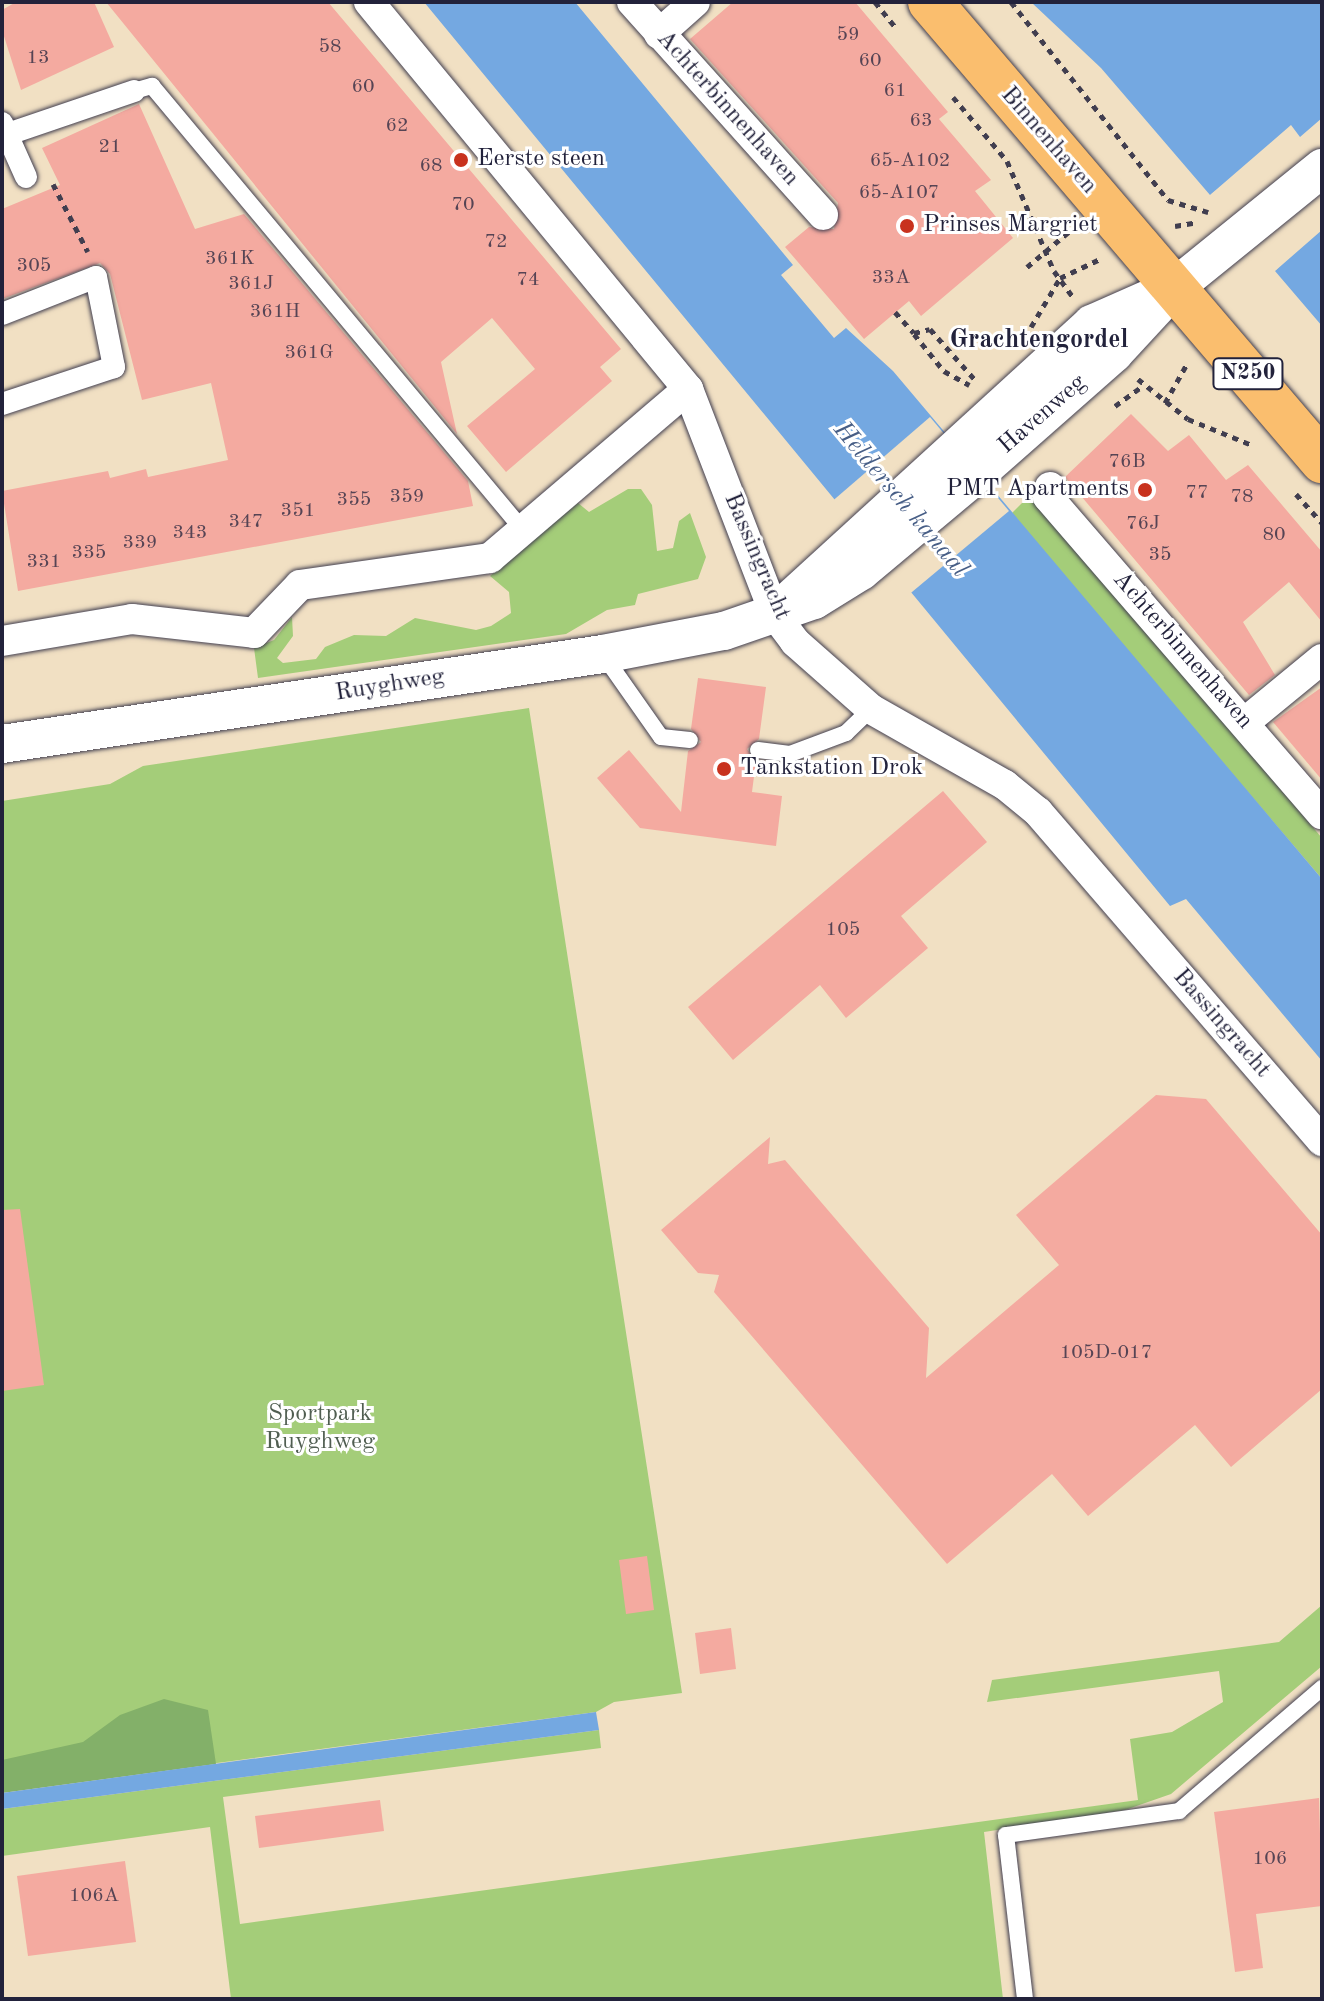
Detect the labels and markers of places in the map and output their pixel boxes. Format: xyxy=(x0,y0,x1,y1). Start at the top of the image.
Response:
place label: Eerste steen xyxy=(477,146,605,174)
marker: Eerste steen xyxy=(452,151,470,169)
place label: Prinses Margriet xyxy=(923,212,1098,240)
marker: Prinses Margriet xyxy=(898,217,916,235)
place label: PMT Apartments xyxy=(946,476,1129,504)
marker: PMT Apartments xyxy=(1136,481,1154,499)
place label: Tankstation Drok xyxy=(740,755,923,783)
marker: Tankstation Drok xyxy=(715,760,733,778)

